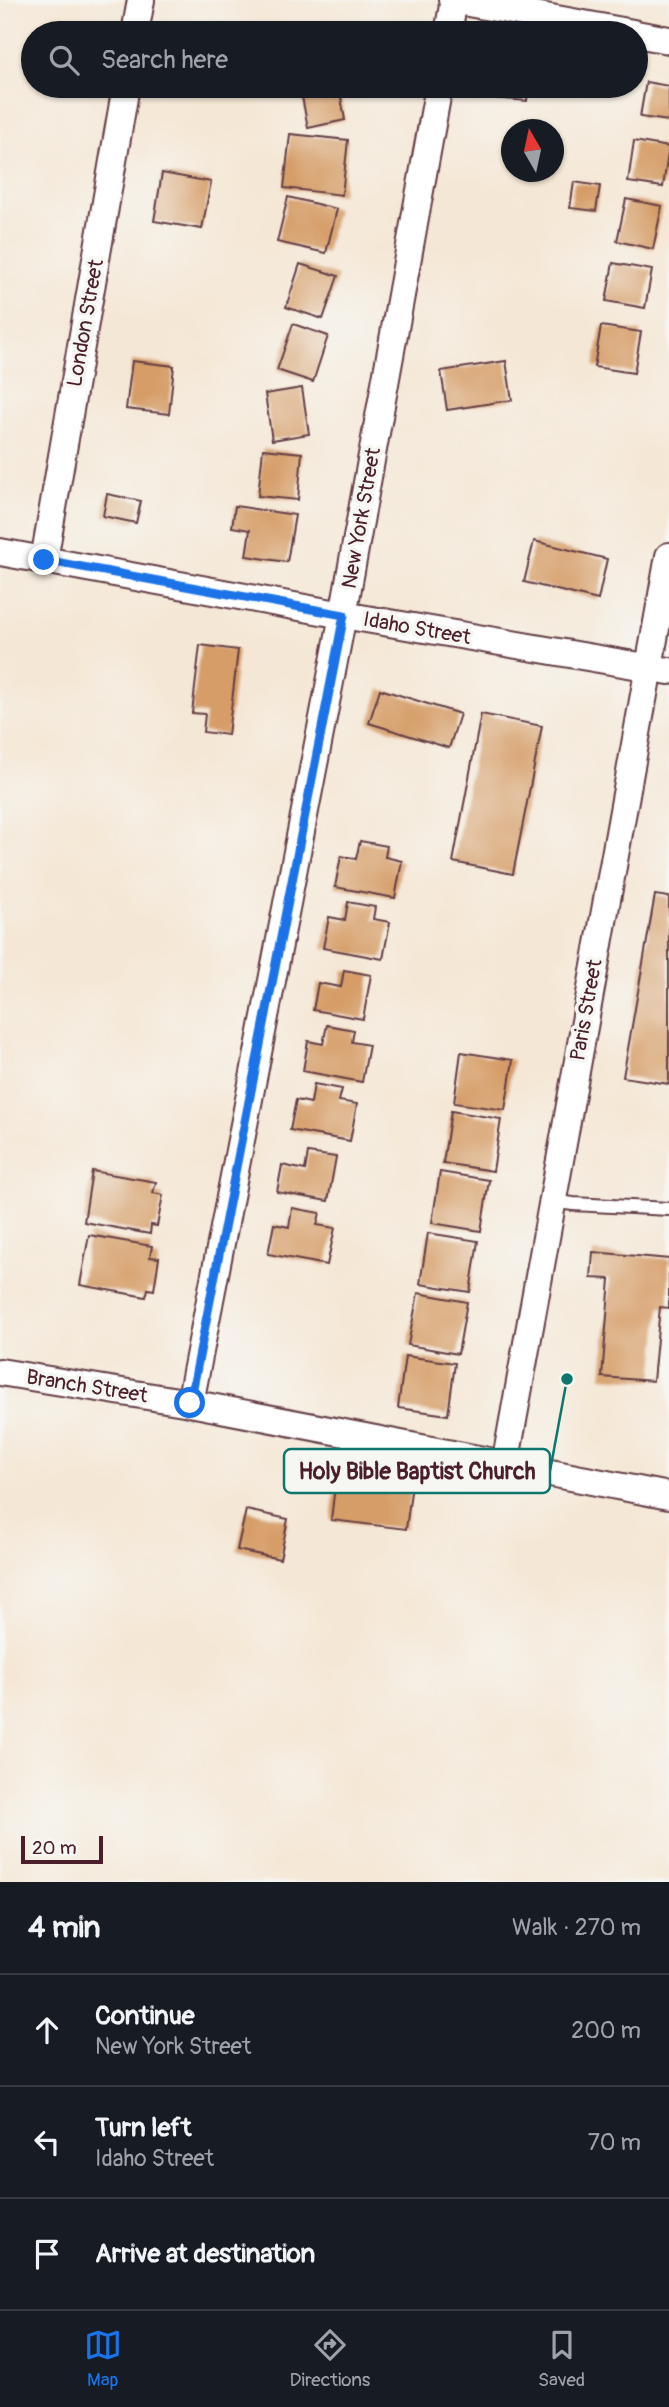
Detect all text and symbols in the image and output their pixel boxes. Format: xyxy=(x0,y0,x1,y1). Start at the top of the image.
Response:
search box xyxy=(21,21,648,98)
icon: search xyxy=(45,41,83,79)
text: Search here xyxy=(101,44,228,76)
north arrow xyxy=(501,119,564,182)
street label: London Street xyxy=(61,257,110,389)
street label: New York Street xyxy=(336,445,387,591)
route end xyxy=(28,544,59,575)
street label: Idaho Street xyxy=(361,606,473,651)
street label: Paris Street xyxy=(564,957,609,1063)
street label: Branch Street xyxy=(24,1364,150,1409)
route start xyxy=(174,1387,205,1418)
callout: Holy Bible Baptist Church xyxy=(284,1449,550,1493)
text: Holy Bible Baptist Church xyxy=(298,1457,536,1486)
scale bar xyxy=(21,1833,103,1865)
text: 20 m xyxy=(32,1836,77,1860)
text: 4 min xyxy=(28,1909,101,1946)
text: Walk · 270 m xyxy=(512,1913,641,1942)
text: Continue xyxy=(95,2000,195,2032)
icon: ahead xyxy=(28,2011,66,2049)
text: 200 m xyxy=(571,2016,641,2045)
text: New York Street xyxy=(95,2032,251,2061)
text: Turn left xyxy=(95,2112,191,2144)
icon: left xyxy=(28,2123,66,2161)
text: 70 m xyxy=(588,2128,641,2157)
text: Idaho Street xyxy=(95,2144,214,2173)
icon: arrive xyxy=(28,2235,66,2273)
text: Arrive at destination xyxy=(95,2238,315,2270)
tab: Map xyxy=(84,2326,122,2392)
tab: Directions xyxy=(290,2326,370,2392)
tab: Saved xyxy=(538,2326,585,2392)

